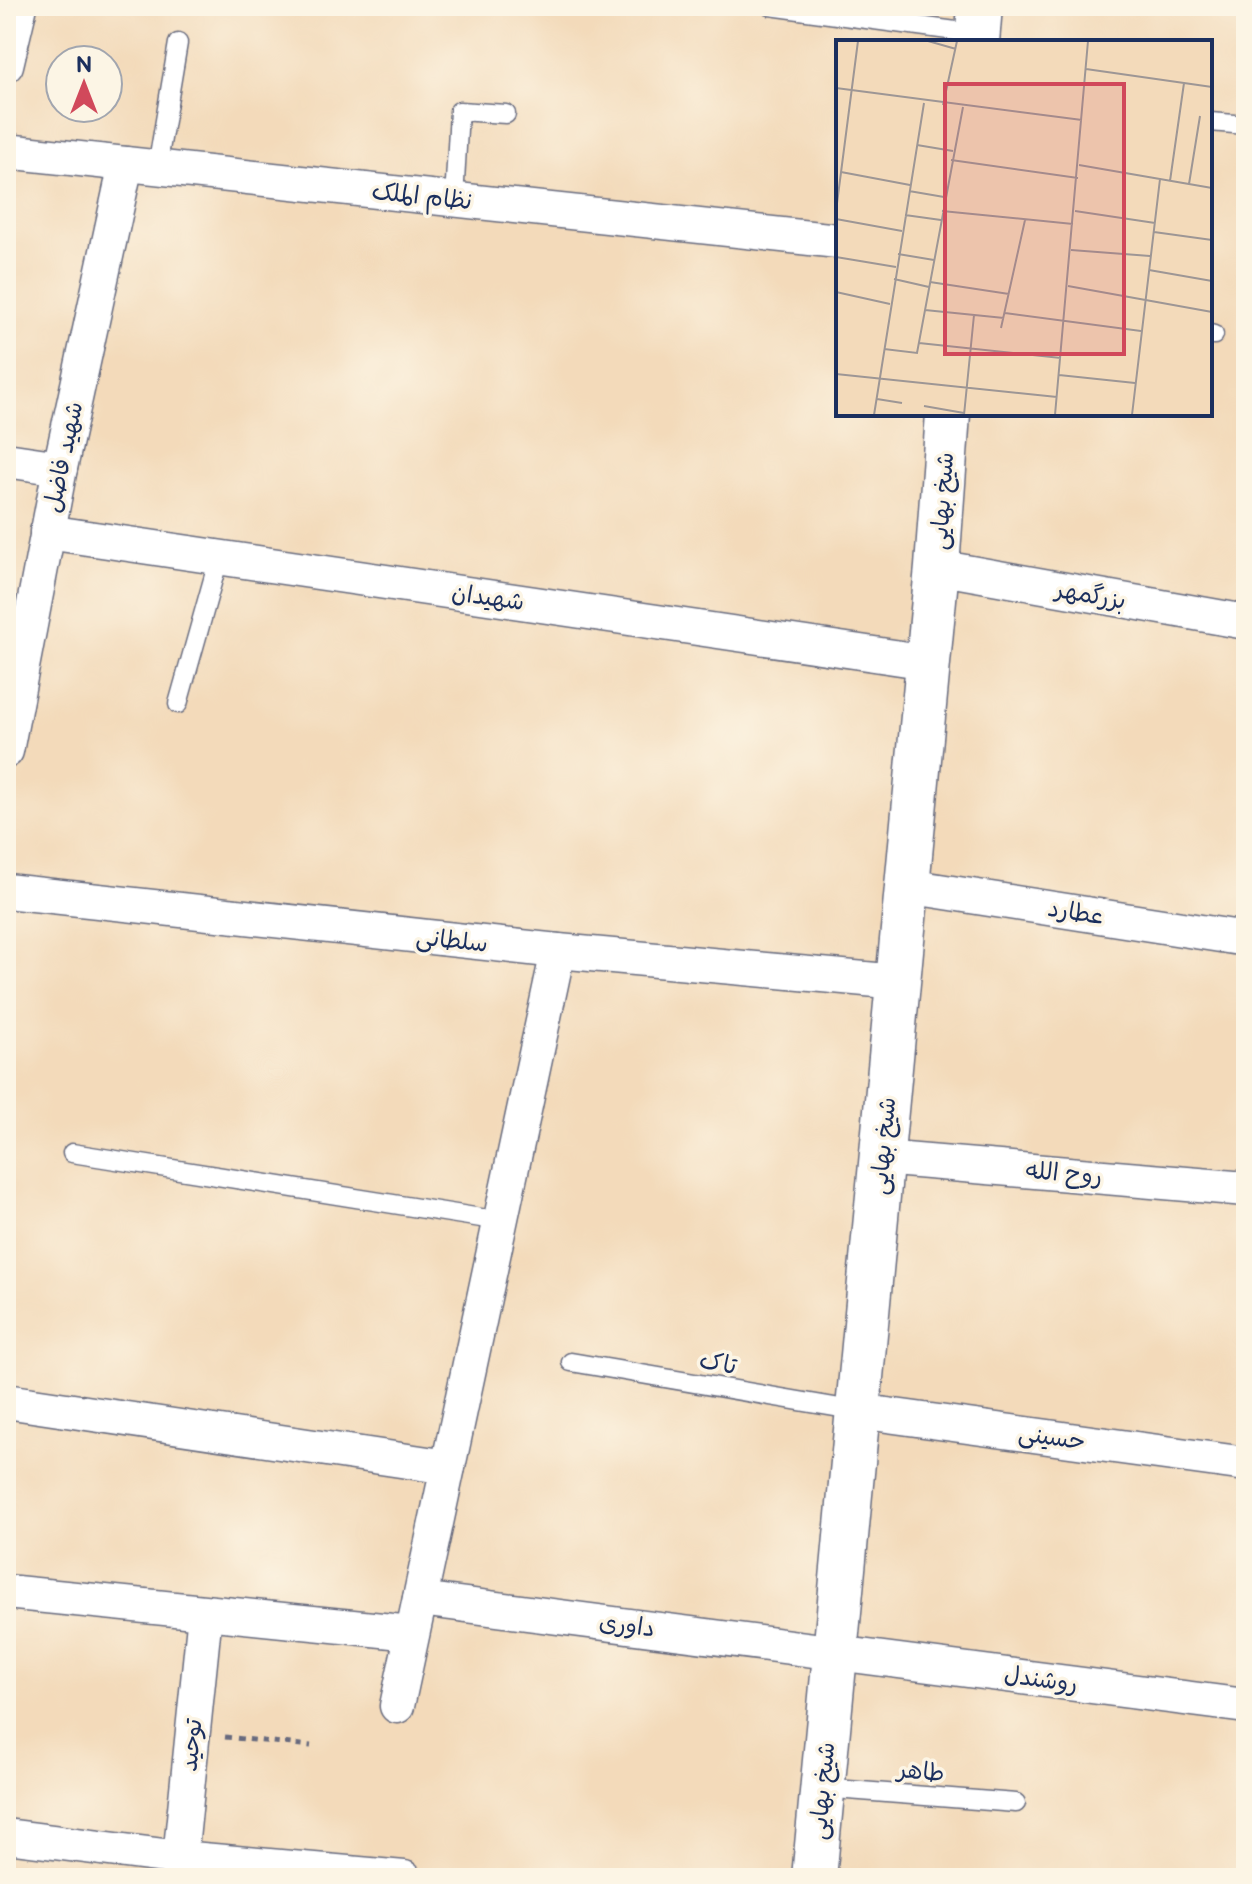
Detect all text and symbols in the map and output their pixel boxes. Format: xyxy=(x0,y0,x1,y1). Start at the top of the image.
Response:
inset map xyxy=(836,40,1212,416)
north arrow xyxy=(44,44,124,124)
text: N xyxy=(76,52,92,79)
street label: نظام الملک xyxy=(370,177,474,219)
street label: شهید فاضل xyxy=(38,399,89,515)
street label: شیخ بهایی xyxy=(925,451,961,551)
street label: بزرگمهر xyxy=(1052,575,1128,616)
street label: شهیدان xyxy=(450,578,526,617)
street label: عطارد xyxy=(1046,894,1106,931)
street label: سلطانی xyxy=(415,922,489,959)
street label: شیخ بهایی xyxy=(865,1096,903,1196)
street label: روح الله xyxy=(1024,1156,1103,1191)
street label: تاک xyxy=(697,1346,740,1381)
street label: حسینی xyxy=(1017,1418,1087,1457)
street label: داوری xyxy=(597,1608,657,1643)
street label: روشندل xyxy=(1002,1660,1080,1699)
street label: توحید xyxy=(174,1716,209,1773)
street label: شیخ بهایی xyxy=(804,1741,842,1841)
street label: طاهر xyxy=(894,1755,946,1788)

